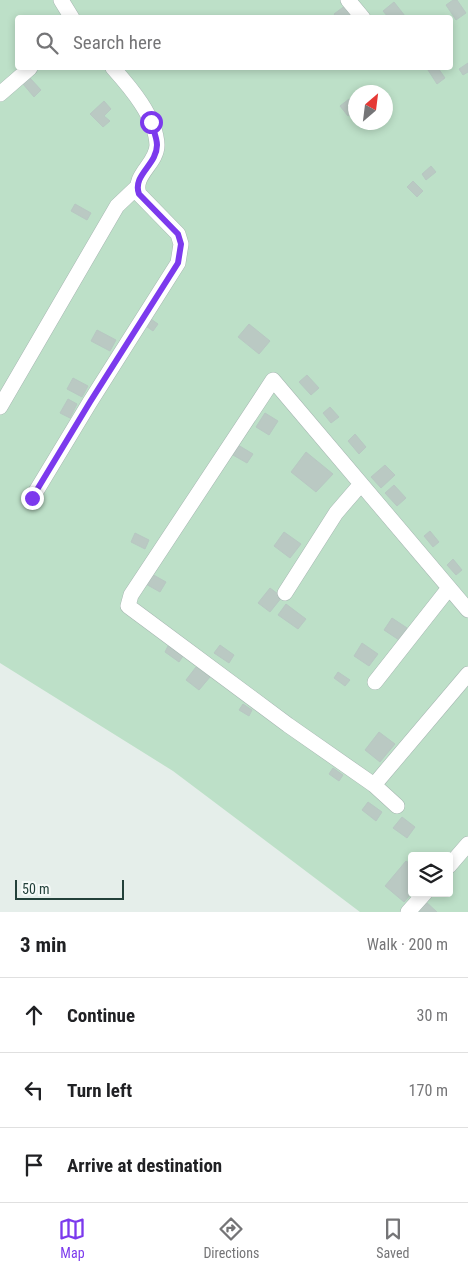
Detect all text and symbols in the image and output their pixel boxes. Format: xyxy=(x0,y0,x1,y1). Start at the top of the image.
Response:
search box xyxy=(15,15,453,70)
icon: search xyxy=(33,29,61,57)
text: Search here xyxy=(73,31,161,54)
north arrow xyxy=(348,85,393,130)
route start xyxy=(140,111,163,134)
route end xyxy=(21,487,44,510)
map controls xyxy=(408,852,453,897)
button: layers xyxy=(408,852,453,897)
scale bar xyxy=(15,877,124,900)
text: 50 m xyxy=(22,881,50,897)
text: 3 min xyxy=(20,933,67,957)
text: Walk · 200 m xyxy=(367,935,448,954)
icon: ahead xyxy=(20,1001,48,1029)
text: Continue xyxy=(67,1004,135,1027)
text: 30 m xyxy=(416,1006,448,1025)
icon: left xyxy=(20,1076,48,1104)
text: Turn left xyxy=(67,1079,132,1102)
text: 170 m xyxy=(409,1081,448,1100)
icon: arrive xyxy=(20,1151,48,1179)
text: Arrive at destination xyxy=(67,1154,222,1177)
tab: Map xyxy=(58,1215,86,1261)
tab: Directions xyxy=(203,1215,259,1261)
tab: Saved xyxy=(376,1215,410,1261)

